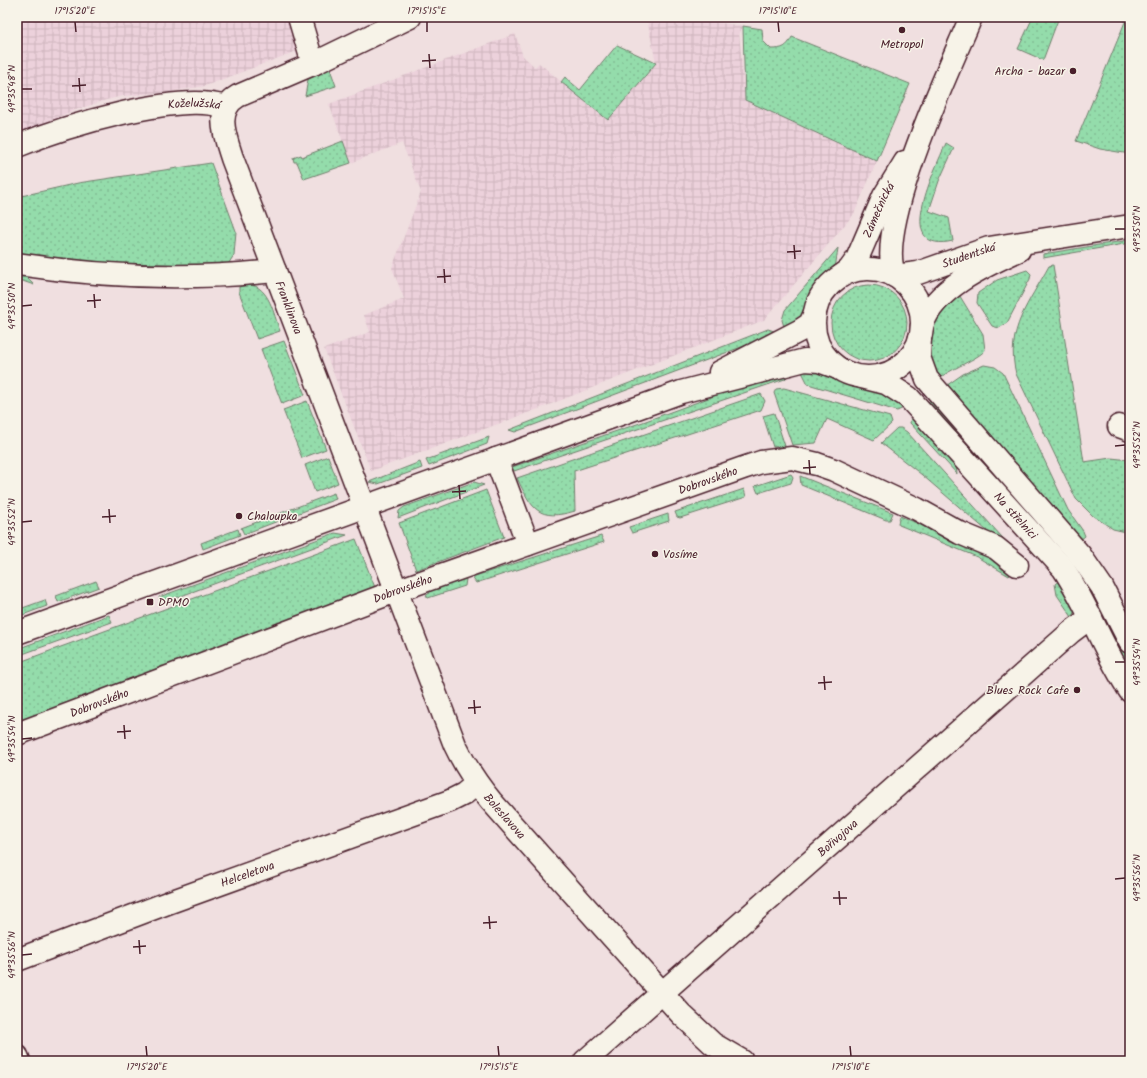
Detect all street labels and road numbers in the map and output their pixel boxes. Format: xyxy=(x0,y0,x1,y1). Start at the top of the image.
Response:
street label: Koželužská xyxy=(167,94,224,116)
street label: Zámečnická xyxy=(858,178,901,241)
street label: Studentská xyxy=(939,238,998,274)
street label: Franklinova xyxy=(269,278,307,338)
street label: Dobrovského xyxy=(676,462,740,500)
street label: Na střelnici xyxy=(989,488,1042,545)
street label: Dobrovského xyxy=(370,570,435,609)
street label: Dobrovského xyxy=(67,684,132,723)
street label: Boleslavova xyxy=(478,789,530,844)
street label: Bořivojova xyxy=(813,815,863,862)
street label: Helceletova xyxy=(218,856,278,893)

